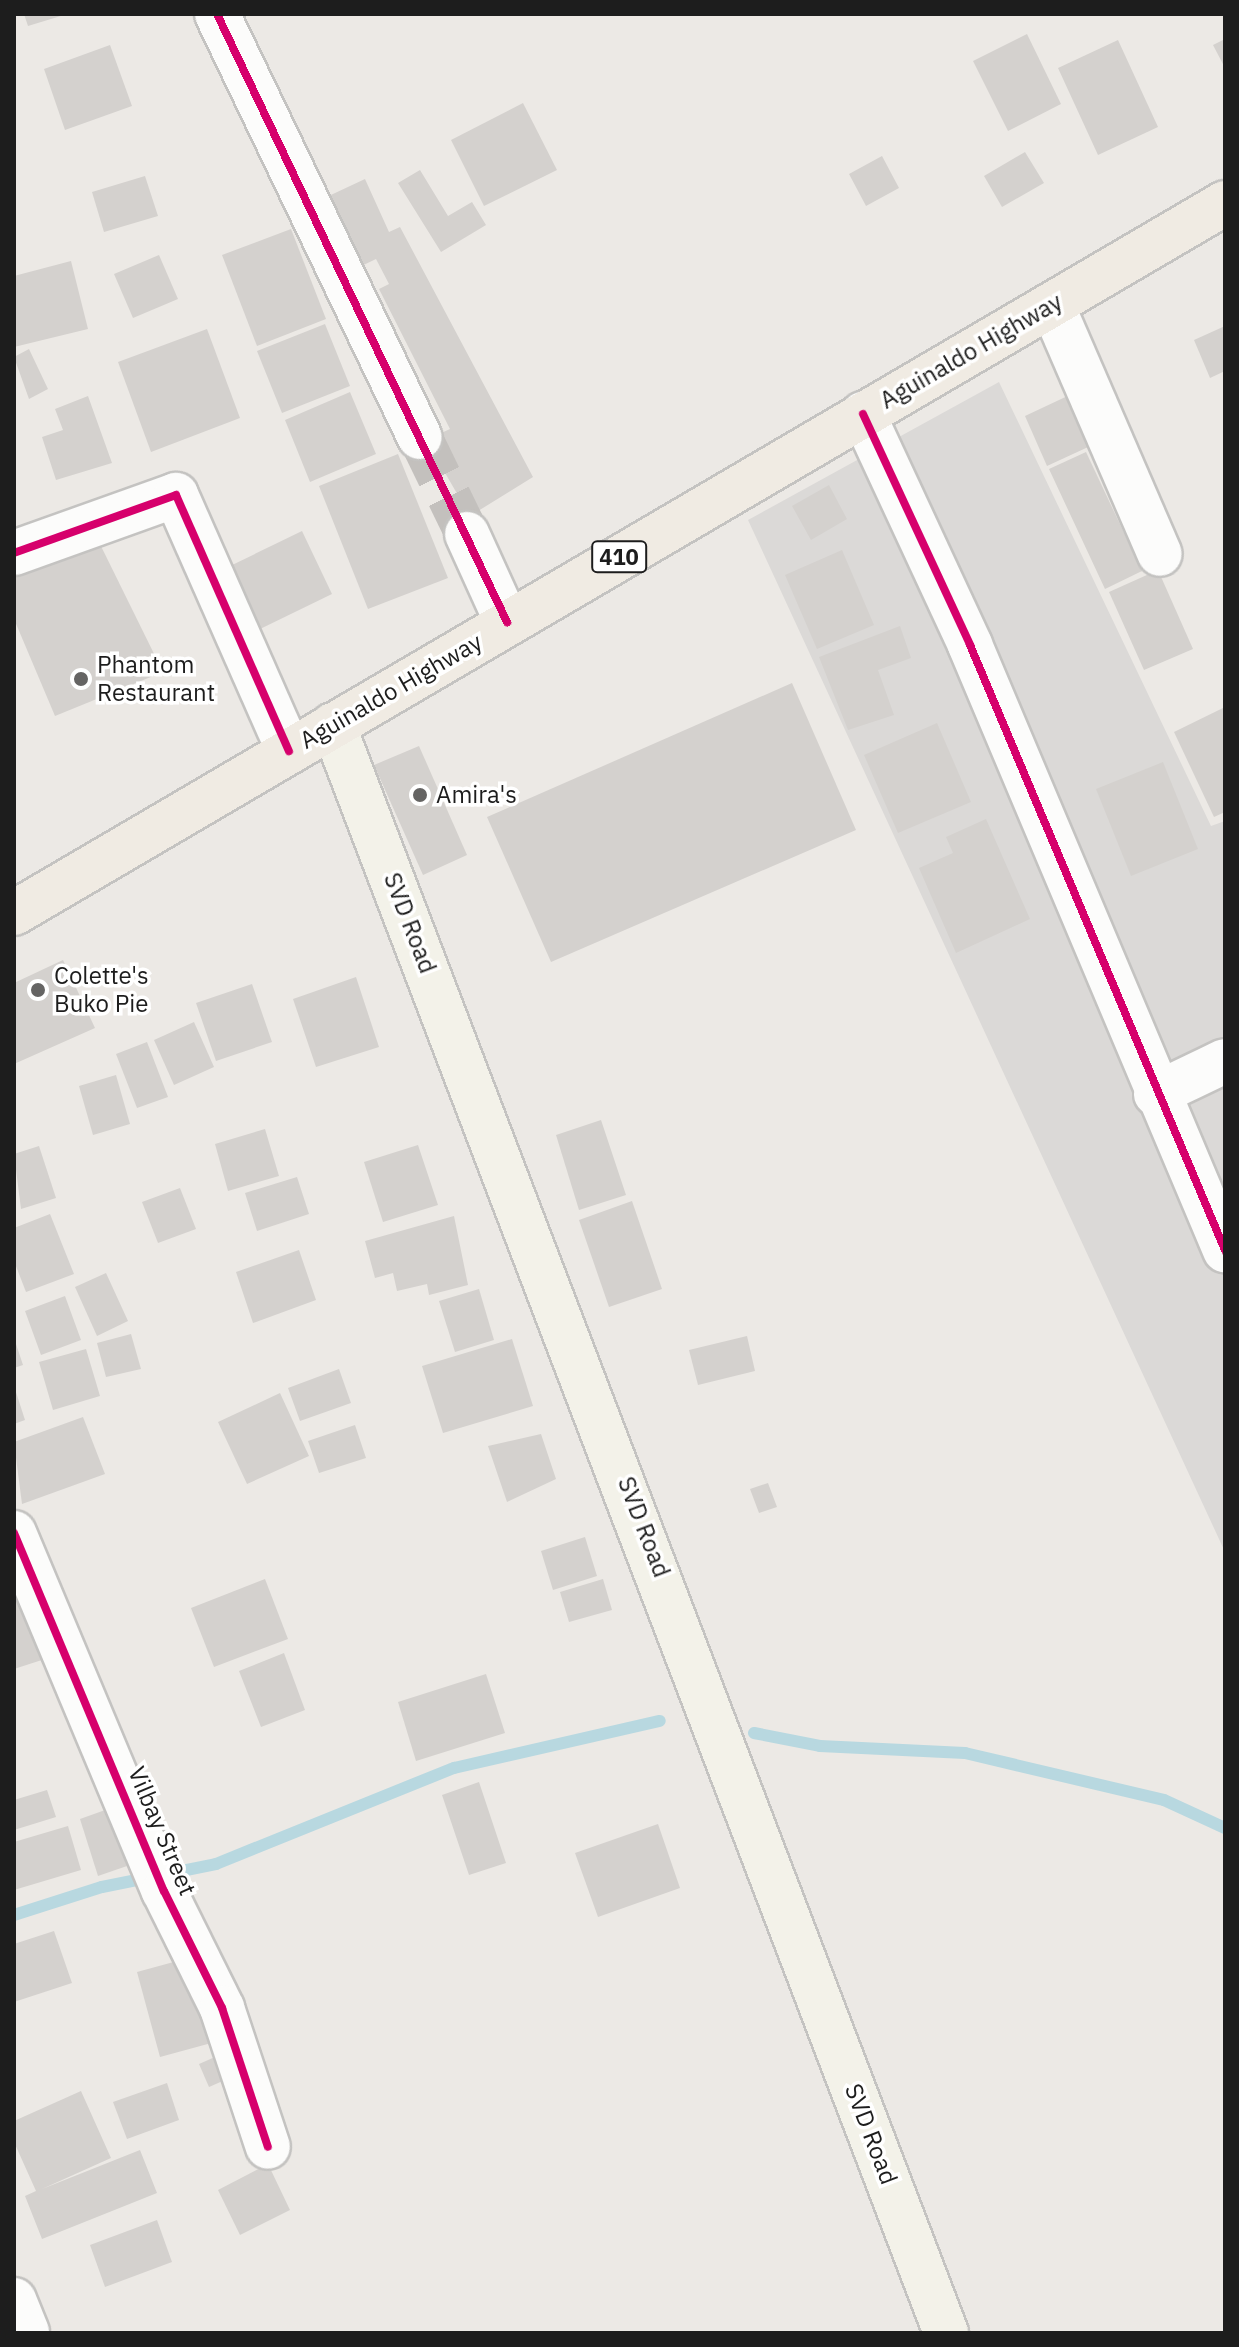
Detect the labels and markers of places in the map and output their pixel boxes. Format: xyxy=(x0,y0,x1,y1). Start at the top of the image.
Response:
place label: Phantom Restaurant xyxy=(97,651,215,707)
marker: Phantom Restaurant xyxy=(72,670,90,688)
place label: Amira's xyxy=(436,781,517,809)
marker: Amira's xyxy=(411,786,429,804)
place label: Colette's Buko Pie xyxy=(54,962,149,1018)
marker: Colette's Buko Pie xyxy=(29,981,47,999)

